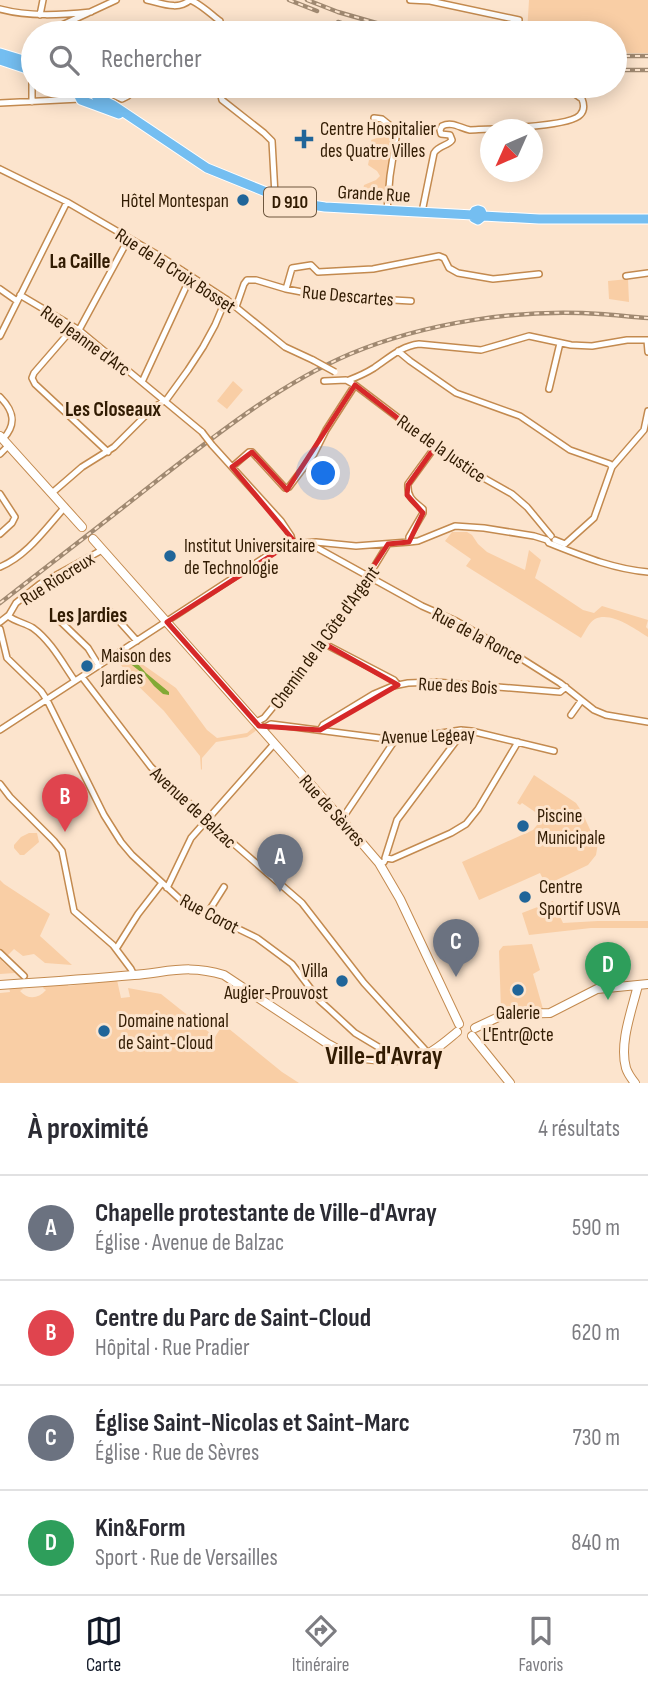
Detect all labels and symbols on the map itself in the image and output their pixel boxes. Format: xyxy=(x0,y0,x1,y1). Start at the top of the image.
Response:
place label: Centre Hospitalier des Quatre Villes xyxy=(320,118,436,163)
north arrow xyxy=(480,119,543,182)
marker: Centre Hospitalier des Quatre Villes xyxy=(294,129,314,149)
street label: Grande Rue xyxy=(337,181,411,208)
road number: D 910 xyxy=(264,188,316,216)
place label: Hôtel Montespan xyxy=(121,190,229,213)
marker: Hôtel Montespan xyxy=(235,192,251,208)
street label: Rue de la Croix Bosset xyxy=(111,224,240,319)
district label: La Caille xyxy=(49,249,111,274)
street label: Rue Descartes xyxy=(301,281,395,312)
street label: Rue Jeanne d'Arc xyxy=(36,301,134,381)
district label: Les Closeaux xyxy=(65,397,161,422)
street label: Rue de la Justice xyxy=(392,410,490,488)
your location xyxy=(306,456,340,490)
place label: Institut Universitaire de Technologie xyxy=(184,535,315,580)
street label: Rue Riocreux xyxy=(17,548,99,611)
marker: Institut Universitaire de Technologie xyxy=(162,548,178,564)
street label: Chemin de la Côte d'Argent xyxy=(266,562,385,714)
district label: Les Jardies xyxy=(49,603,127,628)
street label: Rue de la Ronce xyxy=(428,603,527,670)
place label: Maison des Jardies xyxy=(100,645,172,690)
marker: Maison des Jardies xyxy=(79,658,95,674)
street label: Rue des Bois xyxy=(418,673,498,700)
street label: Avenue Legeay xyxy=(380,723,476,750)
street label: Avenue de Balzac xyxy=(144,762,241,854)
street label: Rue de Sèvres xyxy=(294,770,370,852)
pin: B xyxy=(42,774,88,832)
place label: Piscine Municipale xyxy=(537,805,605,850)
marker: Piscine Municipale xyxy=(515,818,531,834)
pin: A xyxy=(257,834,303,892)
place label: Centre Sportif USVA xyxy=(539,876,621,921)
street label: Rue Corot xyxy=(176,889,243,939)
marker: Centre Sportif USVA xyxy=(517,889,533,905)
pin: C xyxy=(433,919,479,977)
pin: D xyxy=(585,942,631,1000)
place label: Villa Augier-Prouvost xyxy=(223,960,328,1005)
marker: Villa Augier-Prouvost xyxy=(334,973,350,989)
marker: Galerie L'Entr@cte xyxy=(510,982,526,998)
place label: Galerie L'Entr@cte xyxy=(482,1002,554,1047)
place label: Domaine national de Saint-Cloud xyxy=(118,1010,229,1055)
marker: Domaine national de Saint-Cloud xyxy=(96,1023,112,1039)
district label: Ville-d'Avray xyxy=(325,1041,443,1072)

